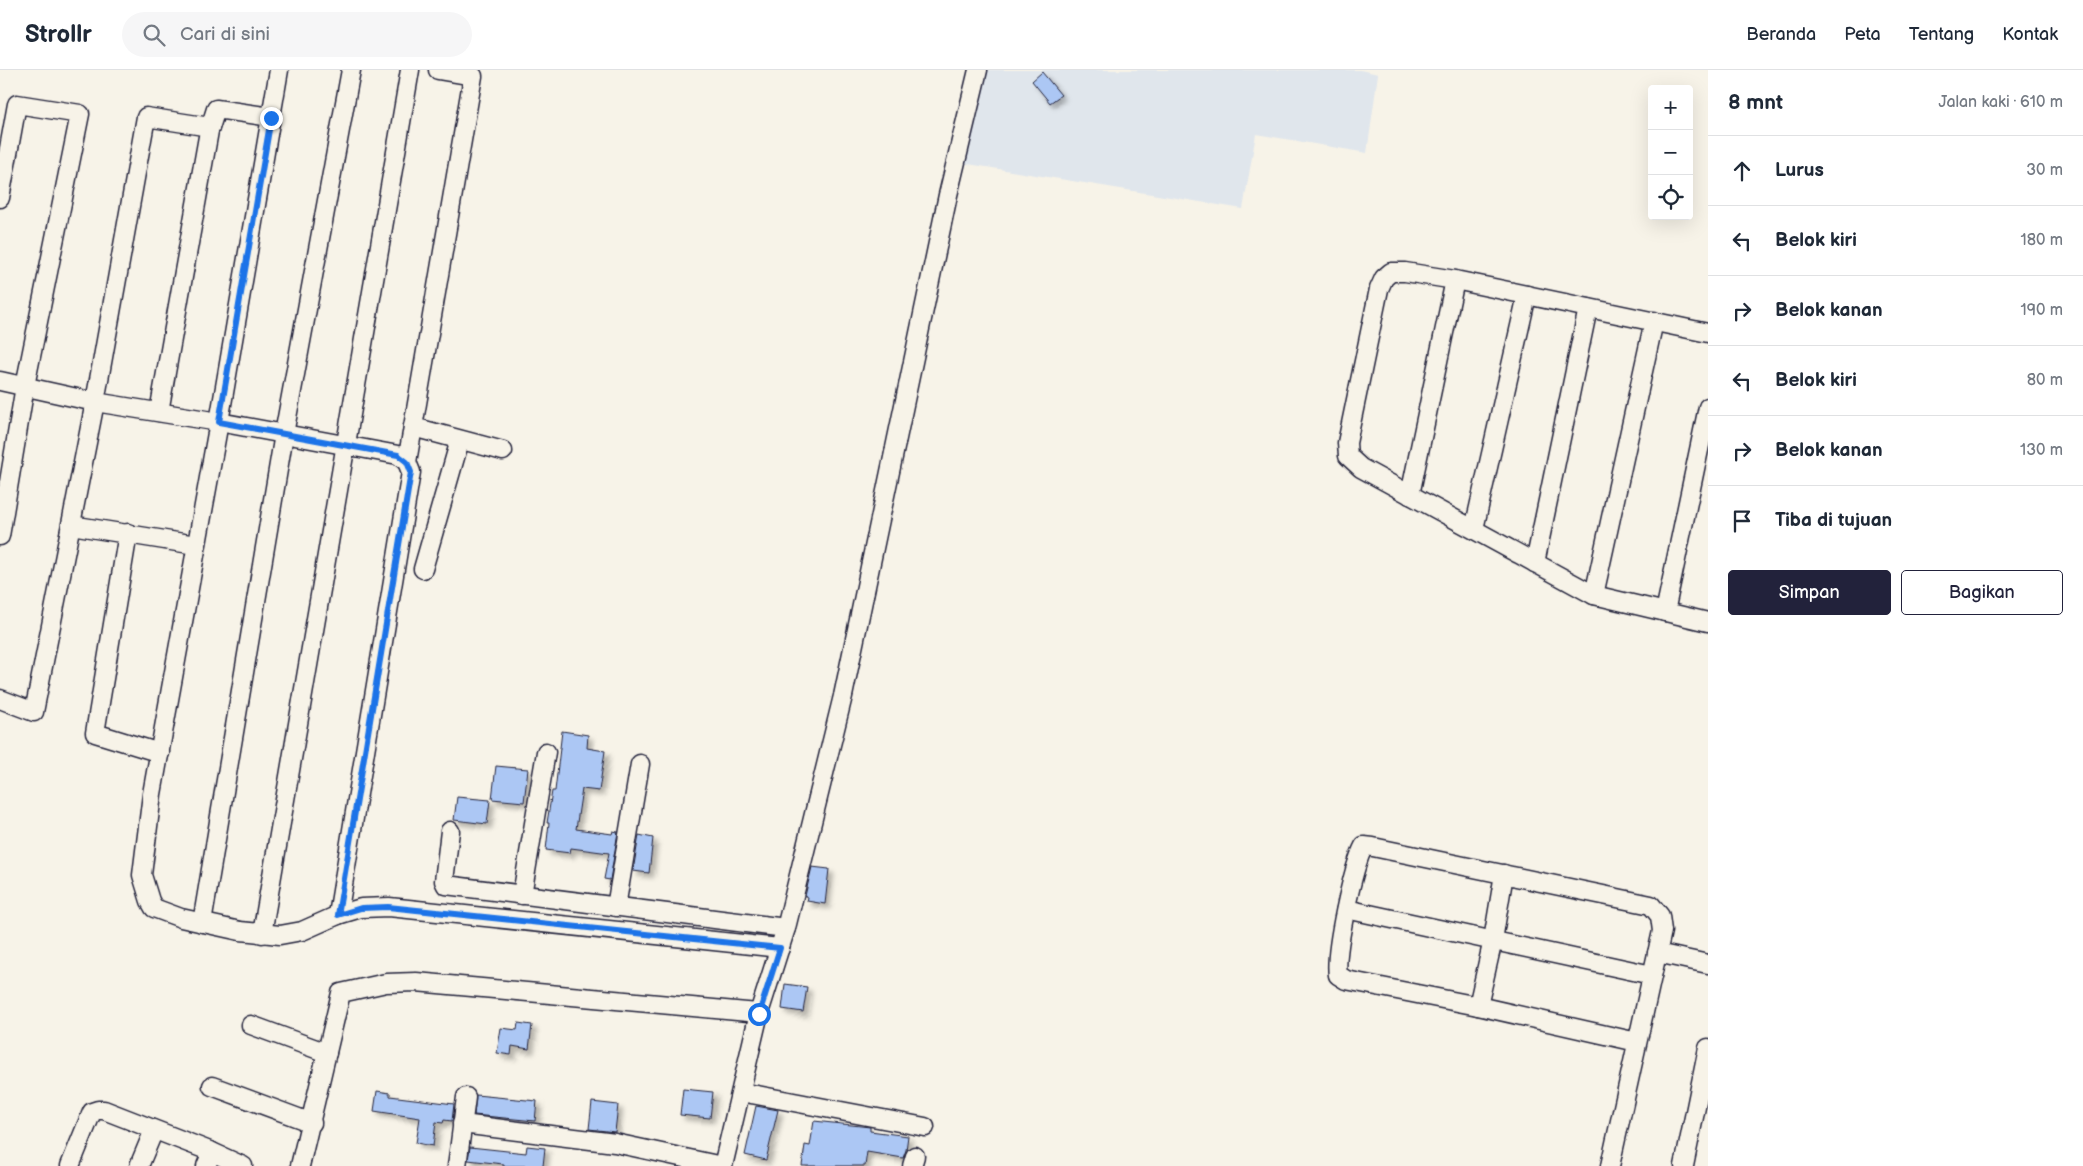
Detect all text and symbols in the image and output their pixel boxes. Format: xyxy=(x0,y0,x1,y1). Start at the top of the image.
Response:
search box xyxy=(122,12,472,57)
text: Strollr xyxy=(25,20,92,49)
icon: search xyxy=(140,21,168,49)
text: Cari di sini xyxy=(180,23,270,46)
text: Beranda xyxy=(1746,24,1816,45)
text: Peta xyxy=(1844,24,1881,45)
text: Tentang xyxy=(1909,24,1974,45)
text: Kontak xyxy=(2002,24,2058,45)
map controls xyxy=(1648,85,1693,220)
button: + xyxy=(1648,85,1693,130)
text: 8 mnt xyxy=(1728,90,1783,115)
text: Jalan kaki · 610 m xyxy=(1938,93,2063,112)
route end xyxy=(260,107,283,130)
button: − xyxy=(1648,130,1693,175)
icon: ahead xyxy=(1728,157,1756,185)
text: Lurus xyxy=(1775,159,1824,182)
text: 30 m xyxy=(2026,161,2063,180)
button: locate xyxy=(1648,175,1693,220)
icon: left xyxy=(1728,227,1756,255)
text: Belok kiri xyxy=(1775,229,1857,252)
text: 180 m xyxy=(2021,231,2063,250)
icon: right xyxy=(1728,297,1756,325)
text: Belok kanan xyxy=(1775,299,1883,322)
text: 190 m xyxy=(2021,301,2063,320)
icon: left xyxy=(1728,367,1756,395)
text: Belok kiri xyxy=(1775,369,1857,392)
text: 80 m xyxy=(2027,371,2063,390)
icon: right xyxy=(1728,437,1756,465)
text: Belok kanan xyxy=(1775,439,1883,462)
text: 130 m xyxy=(2020,441,2063,460)
icon: arrive xyxy=(1728,507,1756,535)
text: Tiba di tujuan xyxy=(1775,509,1892,532)
button: Simpan xyxy=(1728,570,1891,615)
button: Bagikan xyxy=(1901,570,2063,615)
route start xyxy=(748,1003,771,1026)

